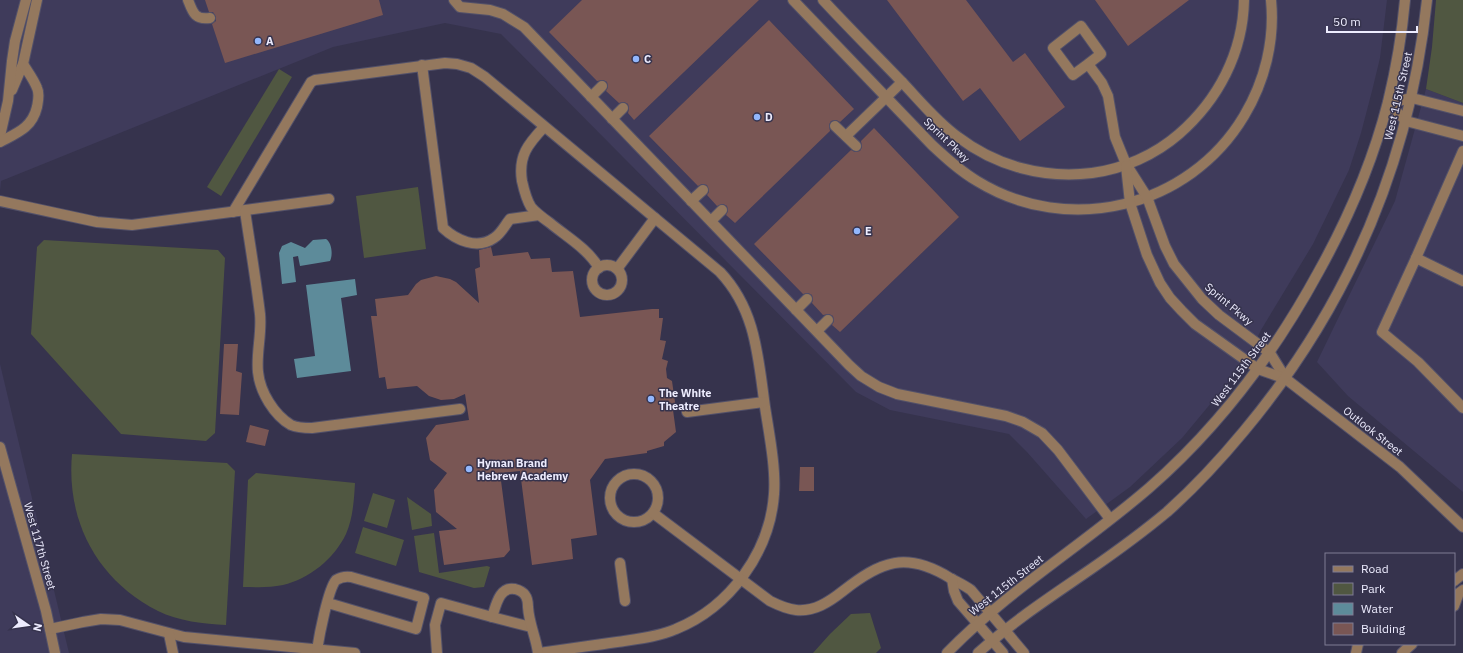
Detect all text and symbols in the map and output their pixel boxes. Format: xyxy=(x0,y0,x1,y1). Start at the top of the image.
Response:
scale bar xyxy=(1327,8,1417,34)
text: 50 m xyxy=(1333,14,1361,29)
place label: A xyxy=(266,34,274,48)
marker: A xyxy=(253,36,263,46)
street label: West 115th Street xyxy=(1381,50,1415,141)
place label: C xyxy=(644,52,651,66)
marker: C xyxy=(631,54,641,64)
place label: D xyxy=(765,110,773,124)
marker: D xyxy=(752,112,762,122)
street label: Sprint Pkwy xyxy=(921,115,973,166)
place label: E xyxy=(865,224,872,238)
marker: E xyxy=(852,226,862,236)
street label: Sprint Pkwy xyxy=(1202,280,1256,329)
street label: West 115th Street xyxy=(1208,329,1274,409)
place label: The White Theatre xyxy=(659,386,712,413)
marker: The White Theatre xyxy=(646,394,656,404)
street label: Outlook Street xyxy=(1340,403,1406,459)
place label: Hyman Brand Hebrew Academy xyxy=(477,456,568,483)
marker: Hyman Brand Hebrew Academy xyxy=(464,464,474,474)
street label: West 117th Street xyxy=(21,501,59,591)
street label: West 115th Street xyxy=(966,552,1046,618)
legend xyxy=(1325,553,1455,645)
text: Road xyxy=(1361,561,1389,576)
text: Park xyxy=(1361,581,1386,596)
text: Water xyxy=(1361,601,1394,616)
north arrow xyxy=(8,605,48,645)
text: Building xyxy=(1361,621,1406,636)
text: N xyxy=(30,622,45,633)

